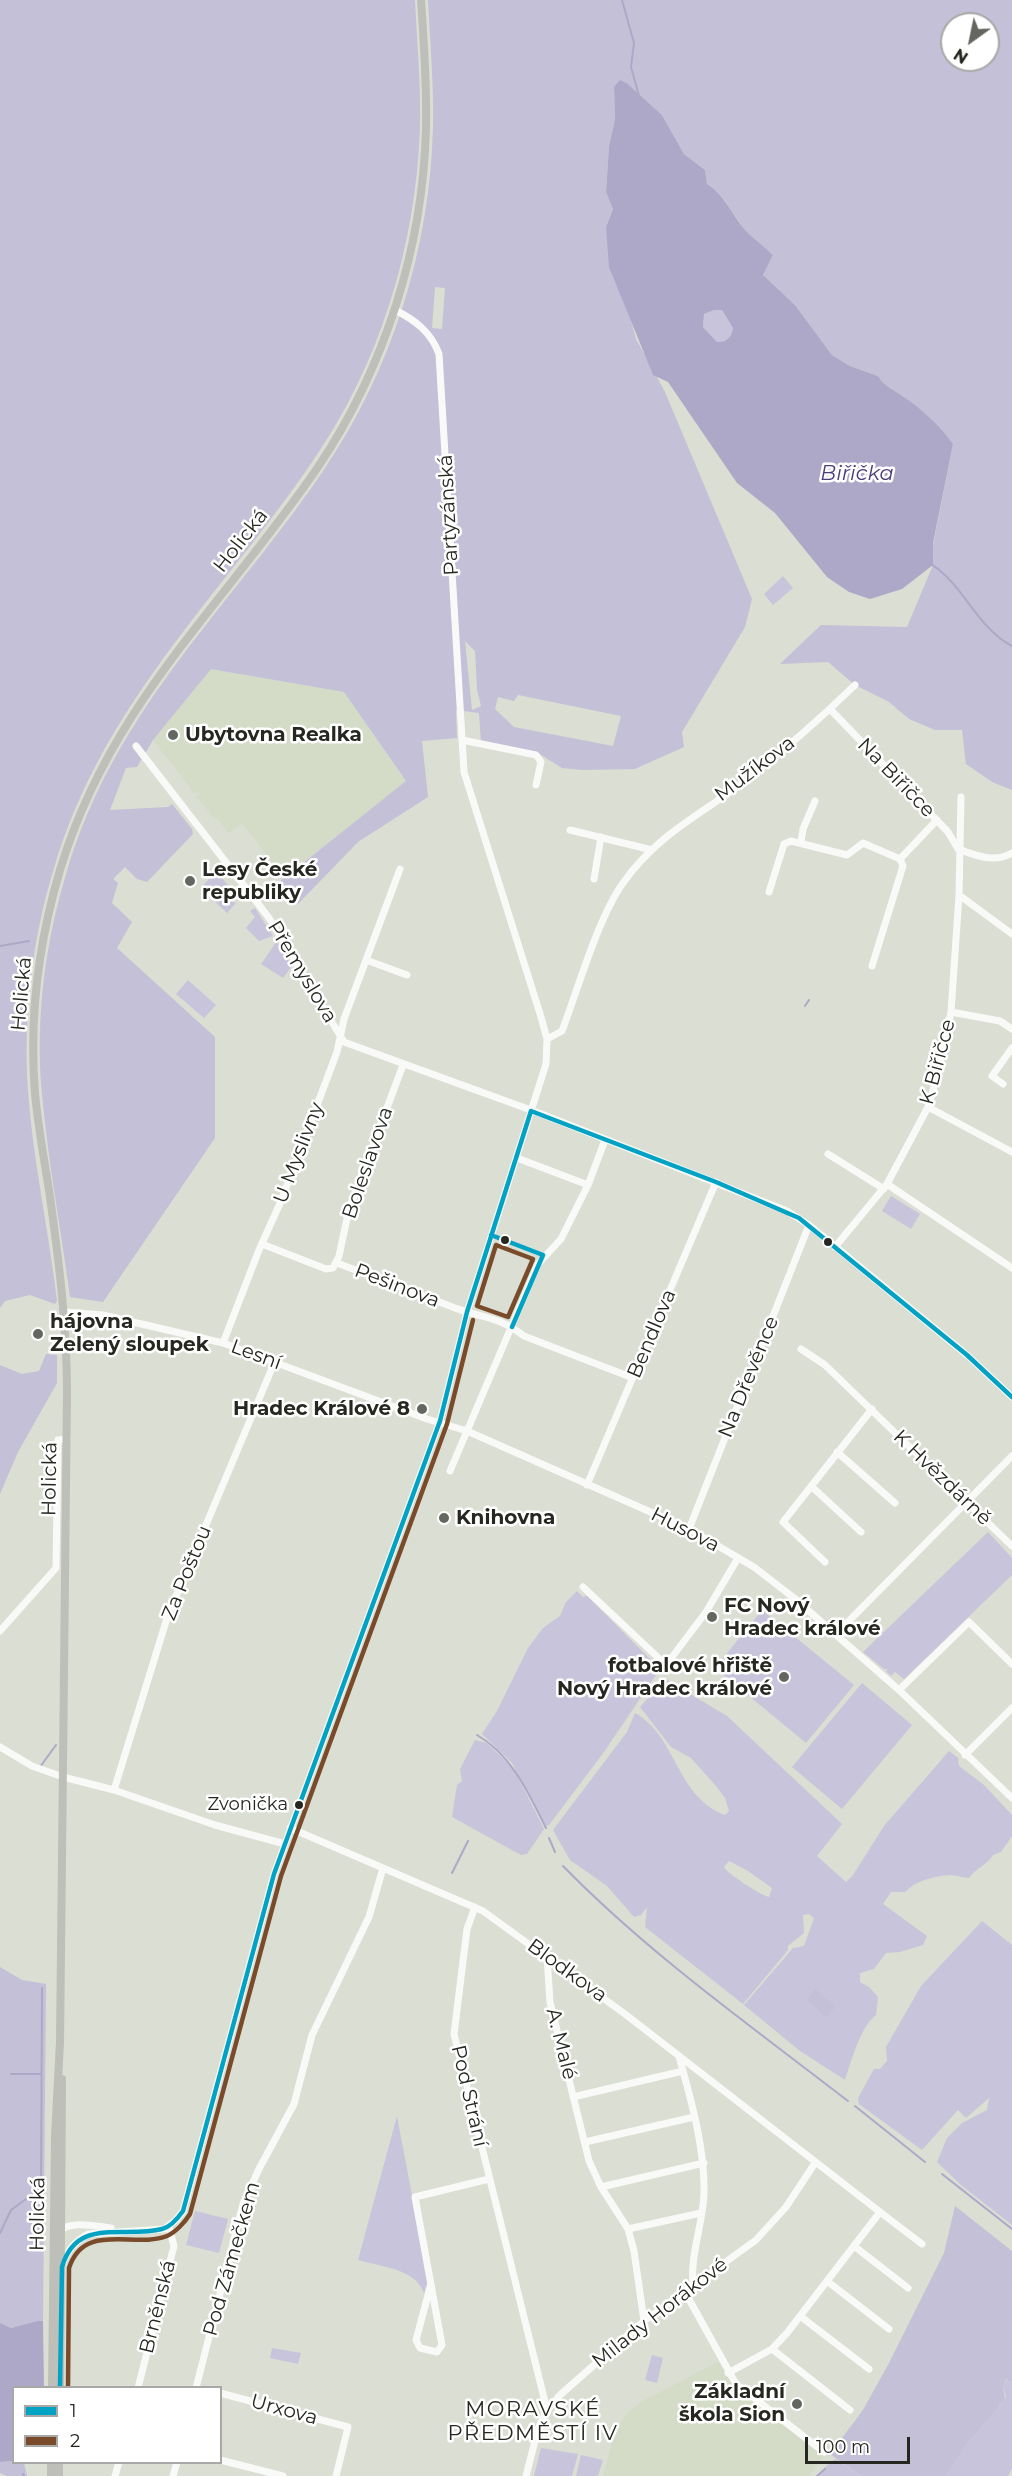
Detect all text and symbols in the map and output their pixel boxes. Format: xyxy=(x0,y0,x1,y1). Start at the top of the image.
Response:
north arrow xyxy=(940,12,1000,72)
text: N xyxy=(950,44,972,67)
street label: Partyzánská xyxy=(434,454,464,576)
water label: Biřička xyxy=(820,461,894,487)
street label: Holická xyxy=(209,504,273,578)
place label: Ubytovna Realka xyxy=(185,723,362,747)
marker: Ubytovna Realka xyxy=(166,728,180,742)
street label: Mužíkova xyxy=(710,731,800,807)
street label: Na Biřičce xyxy=(852,733,940,823)
place label: Lesy České republiky xyxy=(202,858,317,905)
marker: Lesy České republiky xyxy=(183,874,197,888)
street label: Přemyslova xyxy=(262,917,342,1027)
street label: Holická xyxy=(7,956,37,1032)
street label: K Biřičce xyxy=(915,1017,961,1107)
street label: U Myslivny xyxy=(269,1099,329,1207)
street label: Boleslavova xyxy=(338,1104,398,1222)
unlabelled marker xyxy=(499,1234,511,1246)
unlabelled marker xyxy=(822,1236,834,1248)
street label: Pešinova xyxy=(351,1259,443,1313)
street label: Bendlova xyxy=(623,1286,681,1382)
place label: hájovna Zelený sloupek xyxy=(50,1310,209,1357)
street label: Na Dřevěnce xyxy=(714,1313,784,1441)
marker: hájovna Zelený sloupek xyxy=(31,1327,45,1341)
street label: Lesní xyxy=(227,1335,285,1375)
place label: Hradec Králové 8 xyxy=(233,1397,410,1421)
marker: Hradec Králové 8 xyxy=(415,1402,429,1416)
street label: K Hvězdárně xyxy=(888,1425,996,1531)
street label: Holická xyxy=(37,1442,63,1516)
street label: Husova xyxy=(647,1503,723,1557)
place label: Knihovna xyxy=(456,1506,555,1530)
marker: Knihovna xyxy=(437,1511,451,1525)
street label: Za Poštou xyxy=(157,1522,217,1624)
place label: FC Nový Hradec králové xyxy=(724,1594,881,1641)
marker: FC Nový Hradec králové xyxy=(705,1610,719,1624)
place label: fotbalové hřiště Nový Hradec králové xyxy=(557,1654,772,1701)
marker: fotbalové hřiště Nový Hradec králové xyxy=(777,1670,791,1684)
place label: Zvonička xyxy=(208,1794,288,1816)
marker: Zvonička xyxy=(293,1799,305,1811)
street label: Blodkova xyxy=(522,1934,612,2008)
street label: A. Malé xyxy=(541,2006,581,2082)
street label: Pod Strání xyxy=(446,2043,492,2149)
street label: Holická xyxy=(25,2177,51,2251)
street label: Pod Zámečkem xyxy=(198,2179,266,2339)
street label: Milady Horákové xyxy=(587,2253,733,2373)
street label: Brněnská xyxy=(135,2258,181,2356)
place label: Základní škola Sion xyxy=(679,2380,785,2427)
legend xyxy=(12,2386,222,2464)
street label: Urxova xyxy=(248,2390,320,2430)
district label: MORAVSKÉ PŘEDMĚSTÍ IV xyxy=(448,2397,618,2447)
marker: Základní škola Sion xyxy=(790,2397,804,2411)
text: 1 xyxy=(70,2400,77,2422)
scale bar xyxy=(808,2425,913,2463)
text: 2 xyxy=(70,2430,80,2452)
text: 100 m xyxy=(816,2436,870,2458)

